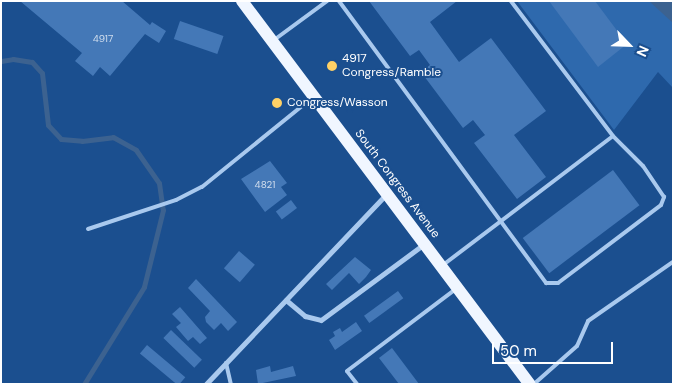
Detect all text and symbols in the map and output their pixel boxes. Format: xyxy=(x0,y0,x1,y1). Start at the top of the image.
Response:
north arrow xyxy=(604,20,654,70)
house number: 4917 xyxy=(93,33,113,45)
text: N xyxy=(632,43,653,59)
place label: 4917 Congress/Ramble xyxy=(342,52,441,80)
marker: 4917 Congress/Ramble xyxy=(326,60,338,72)
place label: Congress/Wasson xyxy=(287,96,388,110)
marker: Congress/Wasson xyxy=(271,97,283,109)
street label: South Congress Avenue xyxy=(352,127,442,241)
house number: 4821 xyxy=(255,179,275,191)
scale bar xyxy=(494,332,615,364)
text: 50 m xyxy=(500,341,537,361)

